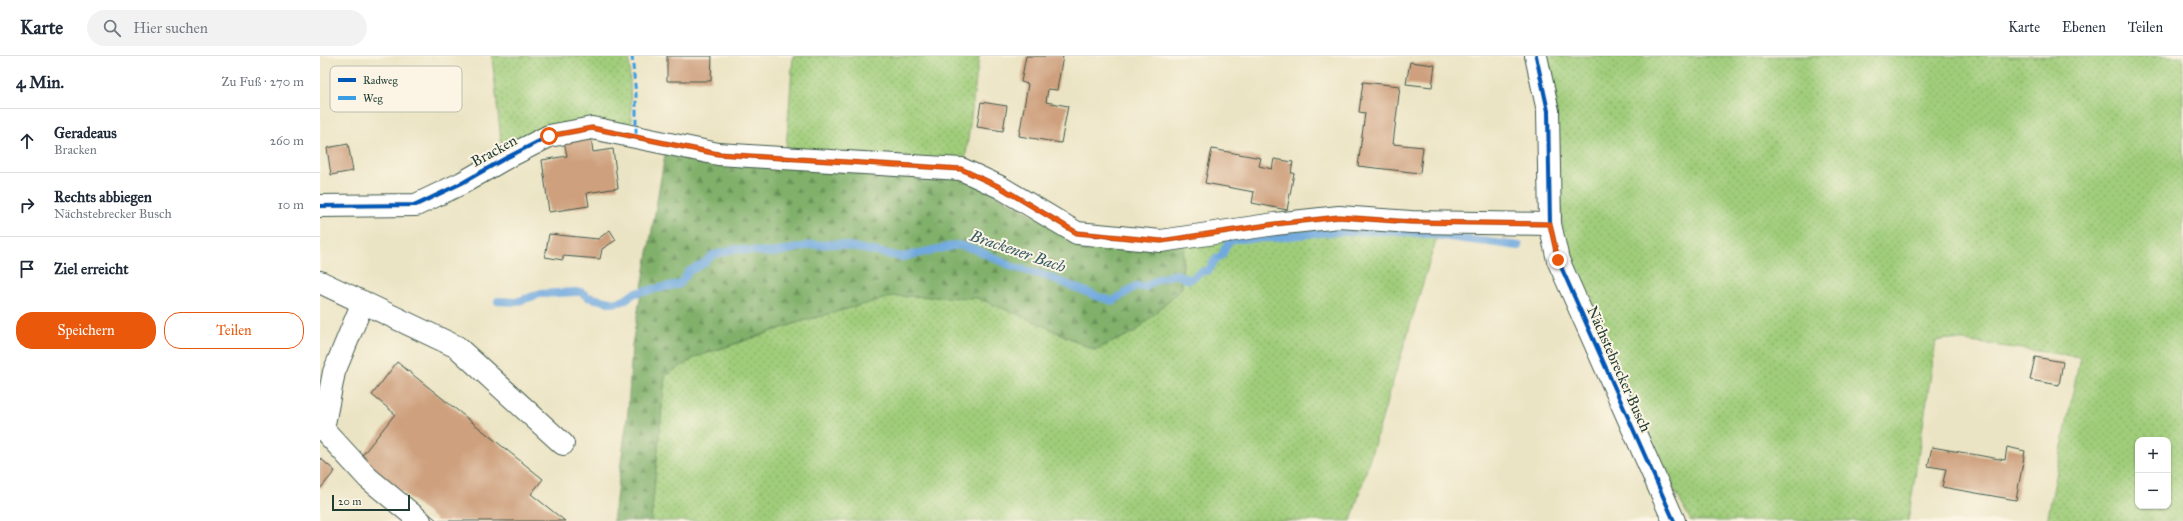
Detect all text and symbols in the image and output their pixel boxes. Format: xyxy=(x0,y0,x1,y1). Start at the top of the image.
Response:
search box xyxy=(87,10,367,46)
text: Karte xyxy=(20,16,63,39)
icon: search xyxy=(101,17,123,39)
text: Hier suchen xyxy=(133,19,208,37)
text: Karte xyxy=(2008,19,2040,36)
text: Ebenen xyxy=(2062,19,2106,36)
text: Teilen xyxy=(2128,19,2163,36)
legend xyxy=(330,66,462,112)
text: 4 Min. xyxy=(16,72,64,93)
text: Zu Fuß · 270 m xyxy=(221,74,304,90)
text: Radweg xyxy=(363,74,399,87)
text: Weg xyxy=(363,92,384,105)
text: Geradeaus xyxy=(54,124,117,142)
route start xyxy=(540,127,558,145)
icon: ahead xyxy=(16,130,38,152)
street label: Bracken xyxy=(468,131,520,171)
text: 260 m xyxy=(270,133,304,149)
text: Bracken xyxy=(54,142,97,158)
text: Rechts abbiegen xyxy=(54,188,152,206)
icon: right xyxy=(16,194,38,216)
text: 10 m xyxy=(278,197,304,213)
text: Nächstebrecker Busch xyxy=(54,206,172,222)
water label: Brackener Bach xyxy=(967,225,1069,276)
route end xyxy=(1549,251,1567,269)
icon: arrive xyxy=(16,258,38,280)
text: Ziel erreicht xyxy=(54,260,129,278)
street label: Nächstebrecker Busch xyxy=(1583,303,1655,435)
button: Speichern xyxy=(16,312,156,349)
button: Teilen xyxy=(164,312,304,349)
map controls xyxy=(2135,437,2171,509)
button: + xyxy=(2135,437,2171,473)
button: − xyxy=(2135,473,2171,509)
scale bar xyxy=(332,493,410,512)
text: 20 m xyxy=(338,495,361,508)

